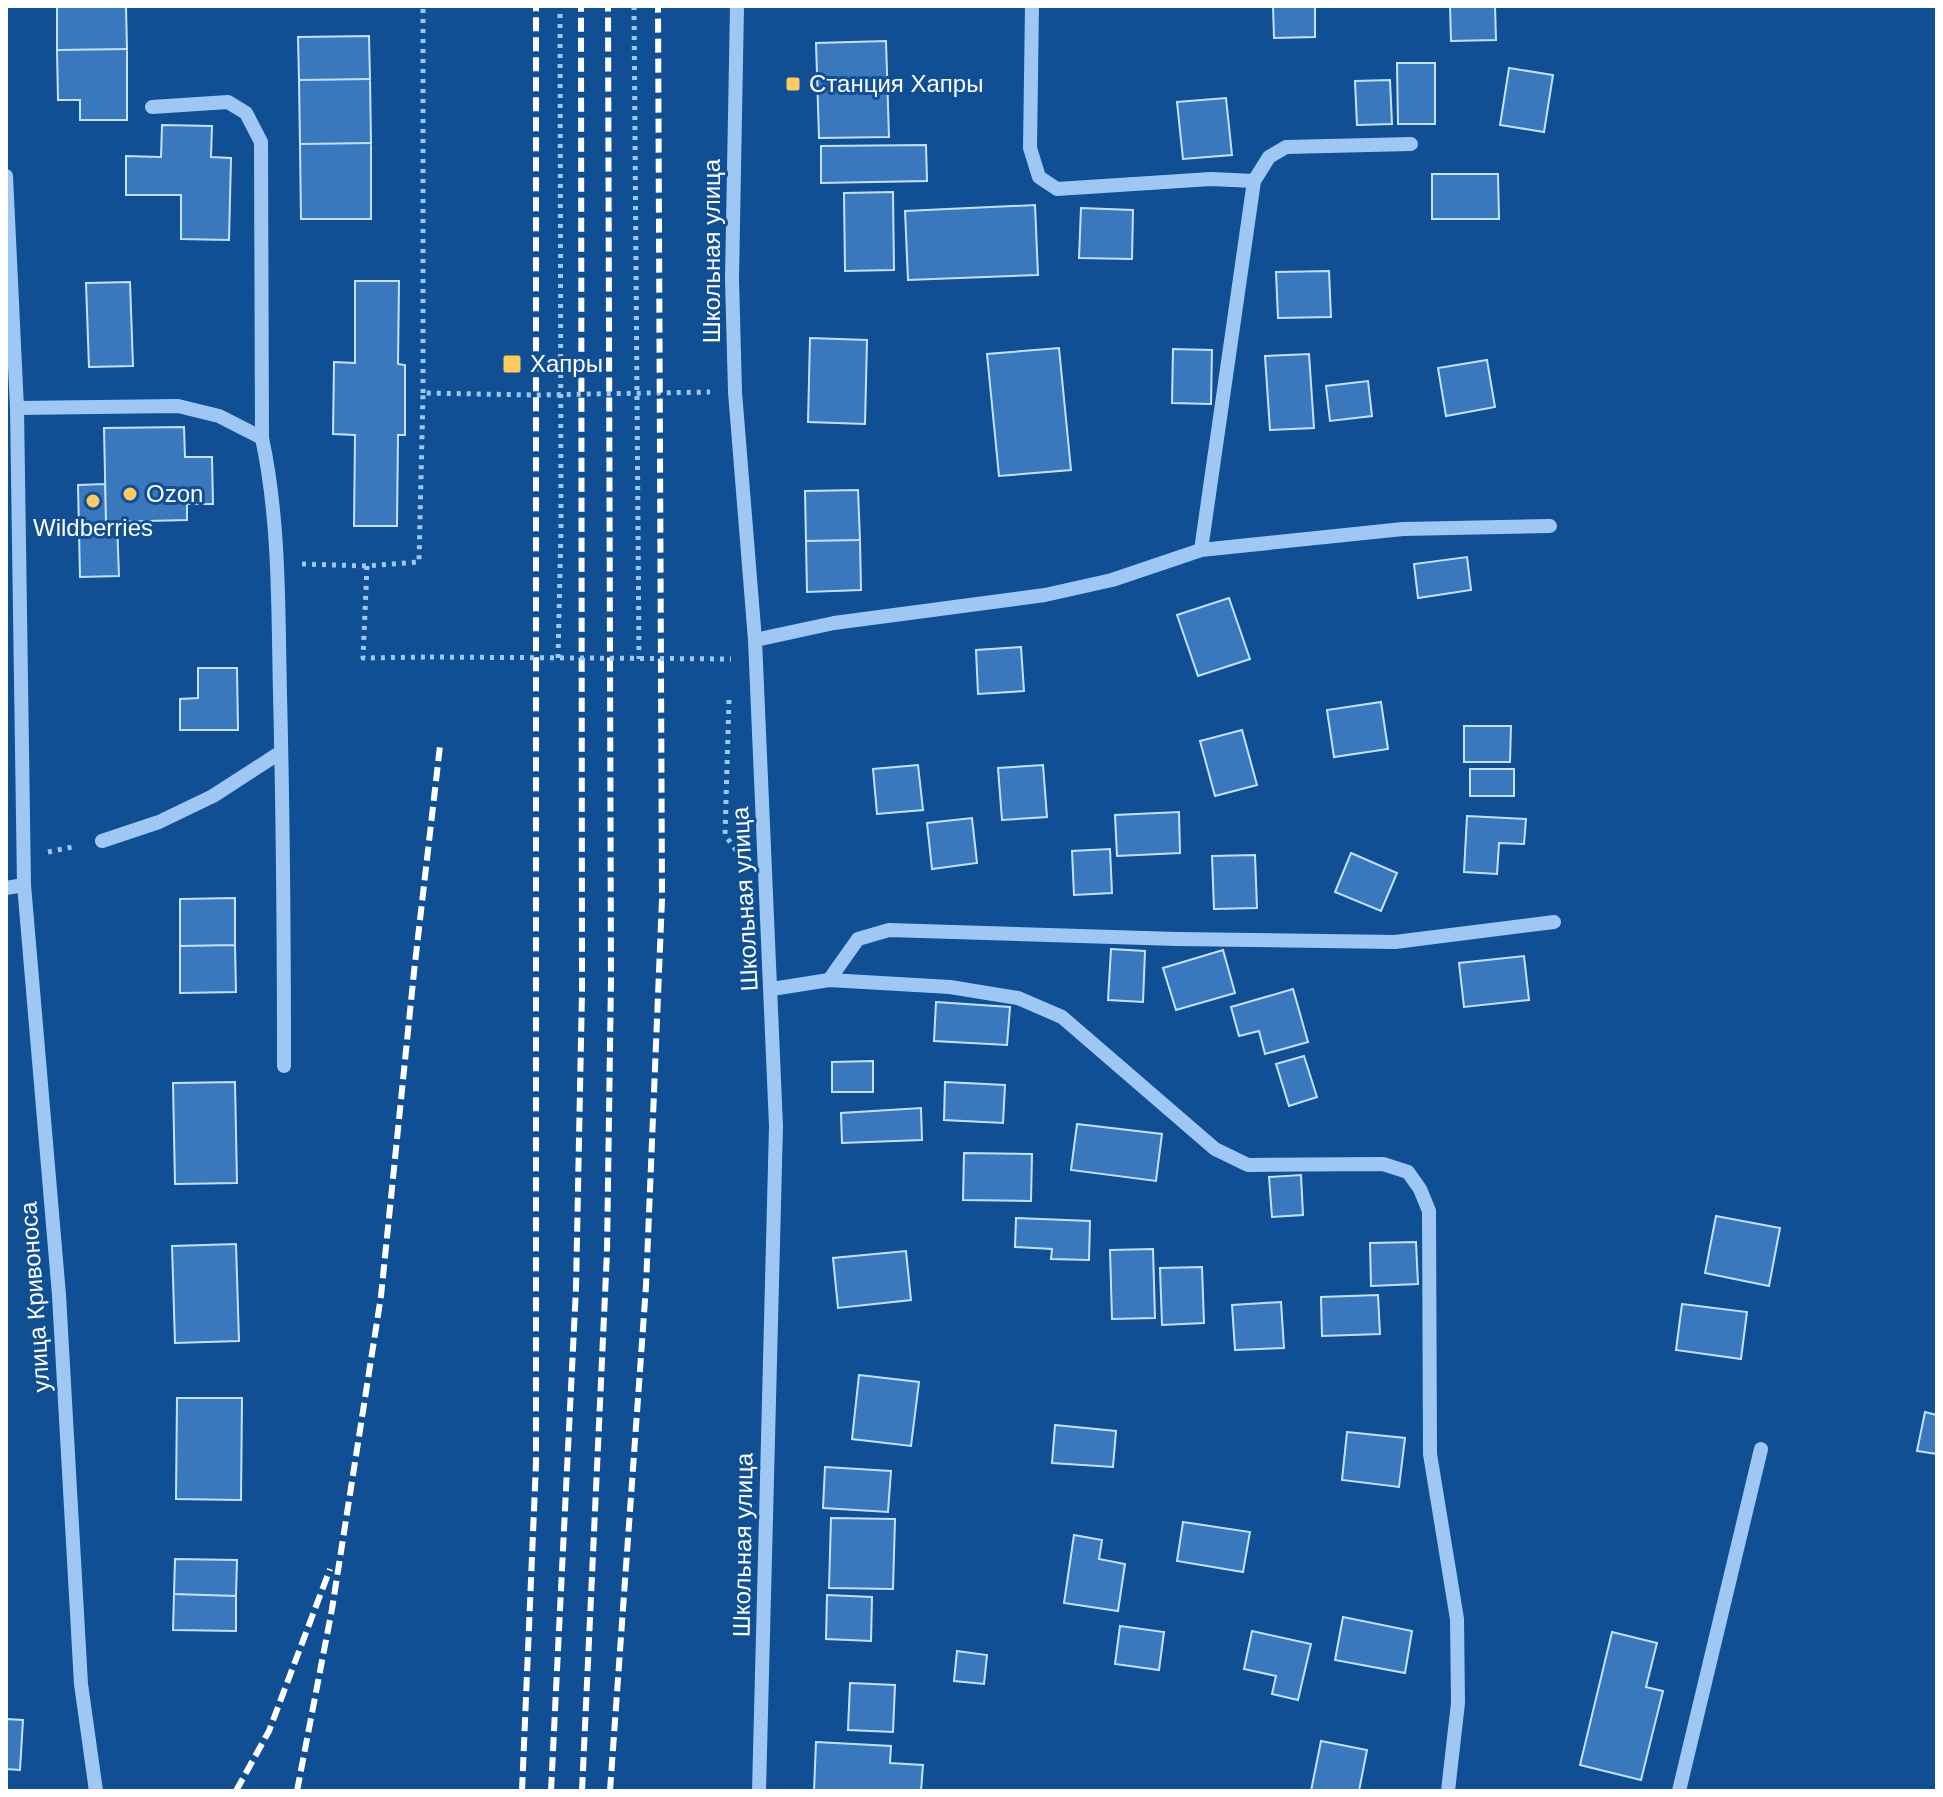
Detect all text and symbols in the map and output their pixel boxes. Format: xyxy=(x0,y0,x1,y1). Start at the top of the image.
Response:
place label: Станция Хапры xyxy=(809,70,983,97)
marker: Станция Хапры xyxy=(784,75,802,93)
street label: Школьная улица xyxy=(698,158,725,343)
place label: Хапры xyxy=(530,350,603,377)
marker: Хапры xyxy=(501,353,523,375)
place label: Ozon xyxy=(146,480,203,507)
marker: Ozon xyxy=(121,485,139,503)
marker: Wildberries xyxy=(84,492,102,510)
place label: Wildberries xyxy=(33,514,153,541)
street label: Школьная улица xyxy=(726,806,763,992)
street label: улица Кривоноса xyxy=(14,1200,55,1393)
street label: Школьная улица xyxy=(727,1452,758,1637)

